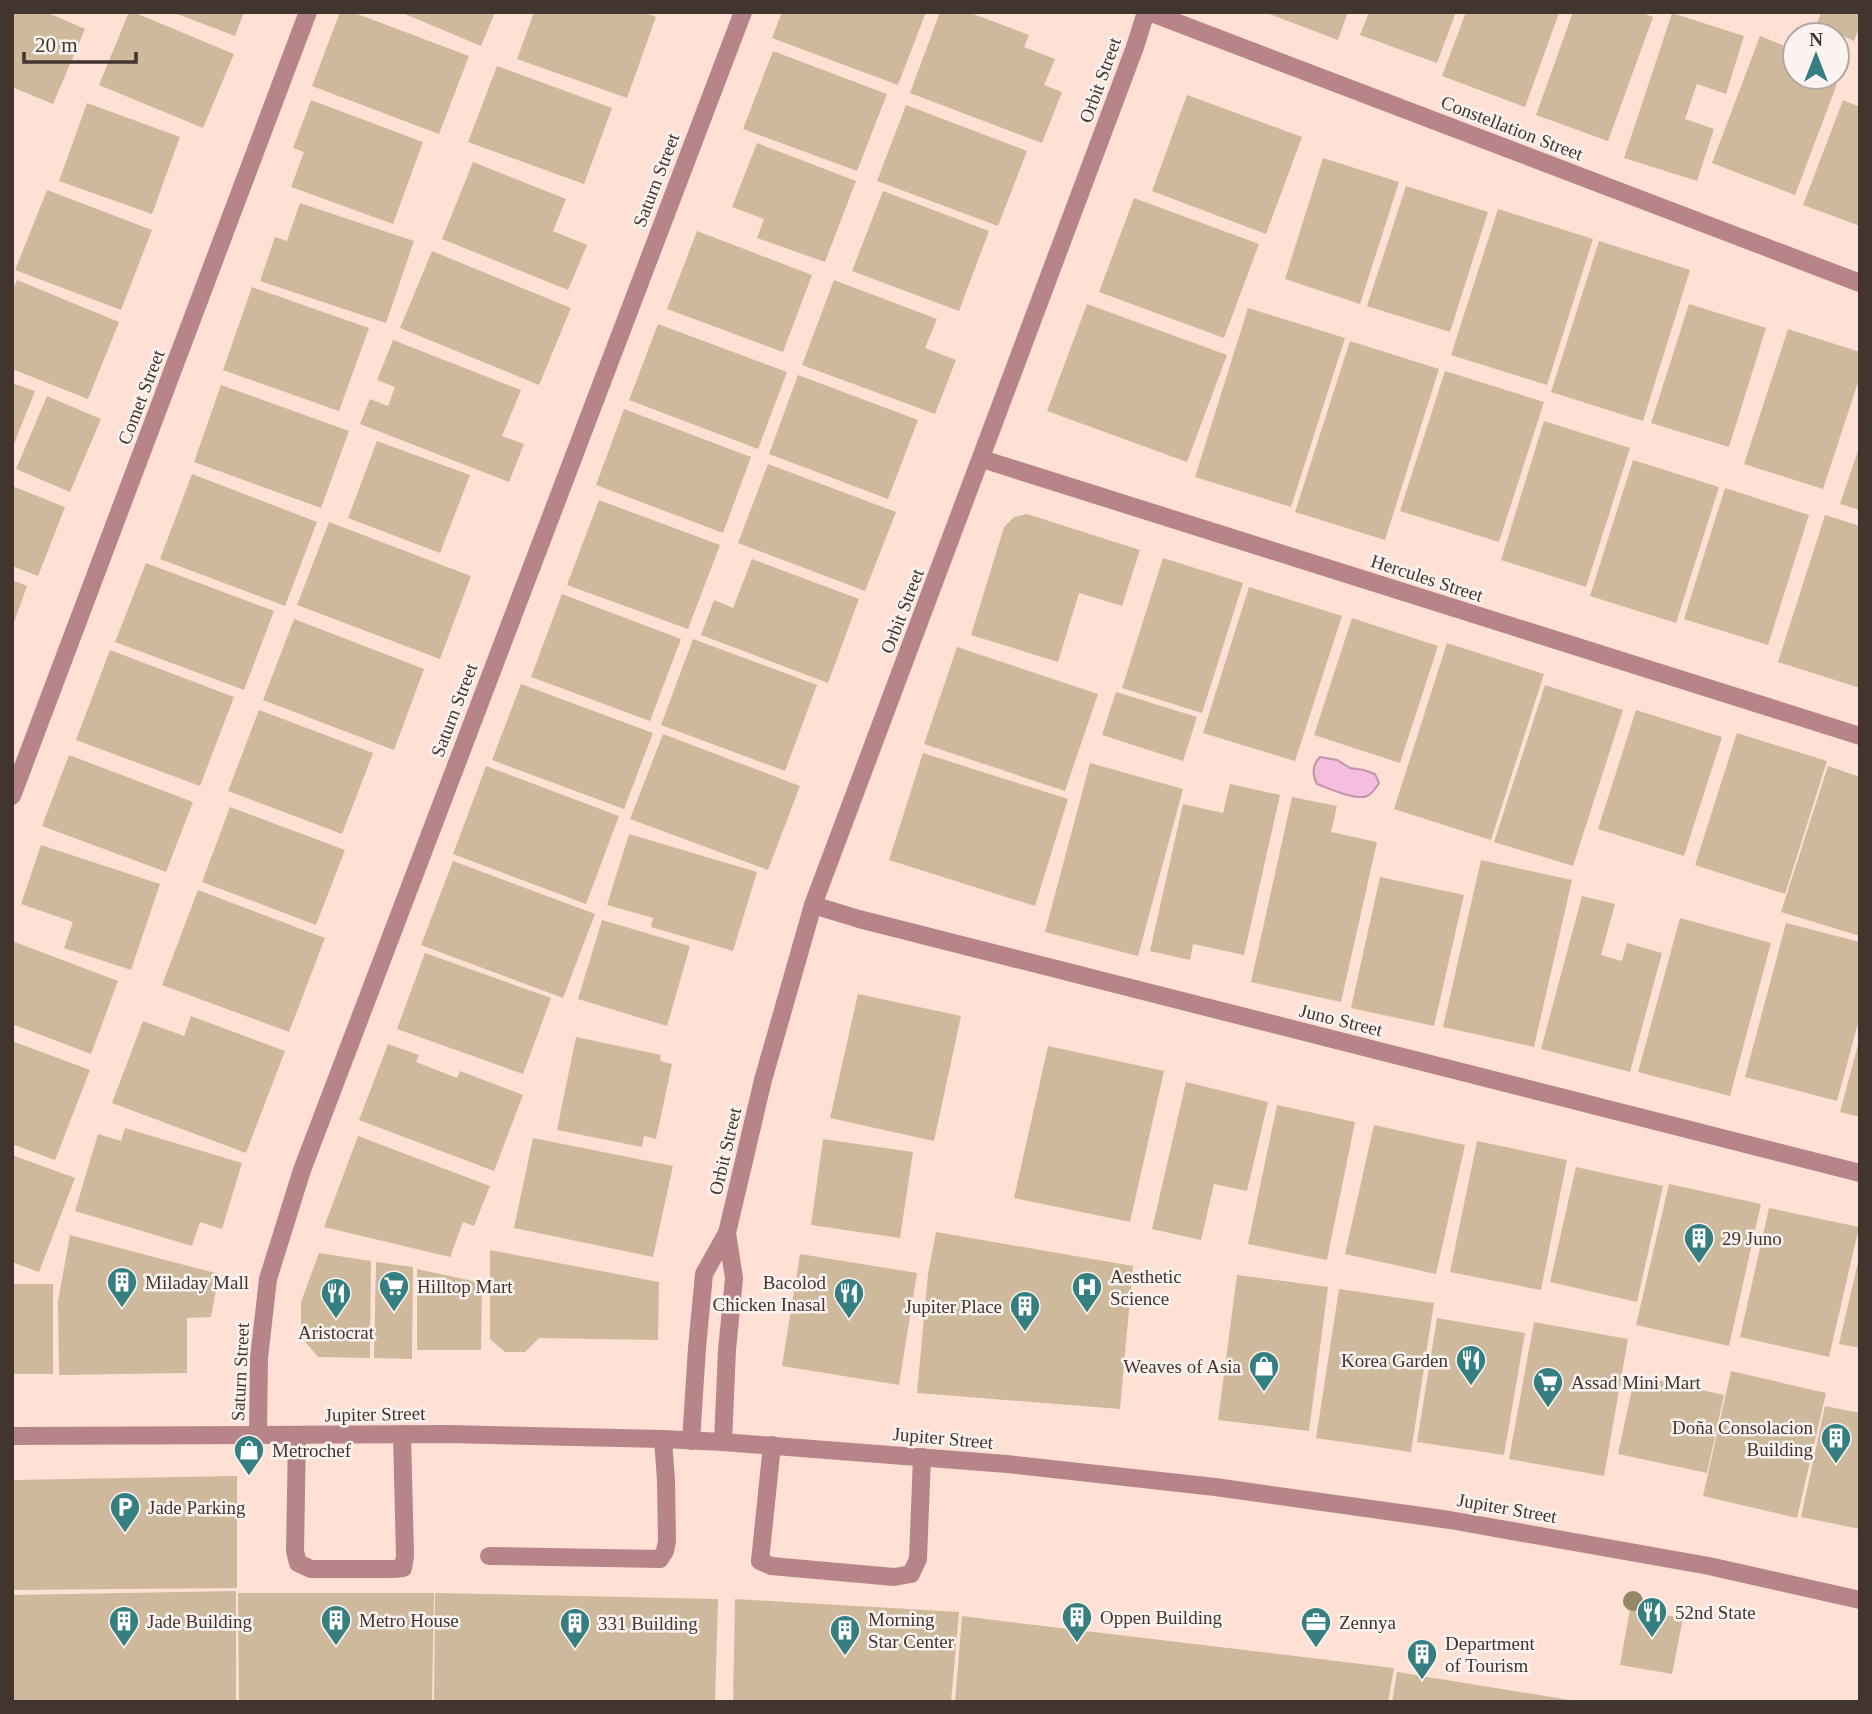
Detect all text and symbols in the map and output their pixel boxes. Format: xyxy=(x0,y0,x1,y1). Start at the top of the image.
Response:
scale bar xyxy=(24,21,136,65)
north arrow xyxy=(1781,21,1851,91)
text: N xyxy=(1809,29,1823,50)
text: 20 m xyxy=(35,33,78,57)
street label: Orbit Street xyxy=(1075,34,1125,125)
street label: Constellation Street xyxy=(1438,91,1587,165)
street label: Saturn Street xyxy=(629,130,684,230)
street label: Comet Street xyxy=(113,346,169,447)
street label: Hercules Street xyxy=(1368,550,1486,606)
street label: Orbit Street xyxy=(876,565,928,656)
street label: Saturn Street xyxy=(427,660,482,760)
street label: Juno Street xyxy=(1297,1000,1385,1041)
street label: Orbit Street xyxy=(705,1104,745,1197)
building icon: 29 Juno xyxy=(1682,1221,1716,1265)
place label: 29 Juno xyxy=(1722,1228,1782,1249)
building icon: Miladay Mall xyxy=(105,1265,139,1309)
place label: Aesthetic Science xyxy=(1110,1266,1182,1309)
supermarket icon: Hilltop Mart xyxy=(377,1269,411,1313)
hospital icon: Aesthetic Science xyxy=(1070,1270,1104,1314)
place label: Miladay Mall xyxy=(145,1272,249,1293)
place label: Bacolod Chicken Inasal xyxy=(713,1272,826,1315)
restaurant icon: Aristocrat xyxy=(319,1276,353,1320)
place label: Hilltop Mart xyxy=(417,1276,513,1297)
restaurant icon: Bacolod Chicken Inasal xyxy=(832,1276,866,1320)
building icon: Jupiter Place xyxy=(1008,1289,1042,1333)
place label: Jupiter Place xyxy=(904,1296,1002,1317)
street label: Saturn Street xyxy=(227,1321,253,1422)
place label: Aristocrat xyxy=(298,1322,375,1343)
restaurant icon: Korea Garden xyxy=(1454,1343,1488,1387)
shop icon: Weaves of Asia xyxy=(1247,1349,1281,1393)
place label: Korea Garden xyxy=(1341,1350,1448,1371)
place label: Weaves of Asia xyxy=(1123,1356,1242,1377)
supermarket icon: Assad Mini Mart xyxy=(1531,1365,1565,1409)
place label: Assad Mini Mart xyxy=(1571,1372,1702,1393)
street label: Jupiter Street xyxy=(324,1403,426,1425)
place label: Doña Consolacion Building xyxy=(1672,1417,1813,1460)
building icon: Doña Consolacion Building xyxy=(1819,1421,1853,1465)
street label: Jupiter Street xyxy=(892,1423,995,1453)
shop icon: Metrochef xyxy=(232,1433,266,1477)
place label: Metrochef xyxy=(272,1440,352,1461)
street label: Jupiter Street xyxy=(1456,1489,1559,1527)
parking icon: Jade Parking xyxy=(108,1490,142,1534)
place label: Jade Parking xyxy=(148,1497,246,1518)
restaurant icon: 52nd State xyxy=(1635,1595,1669,1639)
building icon: Oppen Building xyxy=(1060,1600,1094,1644)
place label: 52nd State xyxy=(1675,1602,1756,1623)
building icon: Metro House xyxy=(319,1603,353,1647)
building icon: Jade Building xyxy=(107,1604,141,1648)
office icon: Zennya xyxy=(1299,1605,1333,1649)
building icon: 331 Building xyxy=(558,1606,592,1650)
place label: Oppen Building xyxy=(1100,1607,1222,1628)
place label: Morning Star Center xyxy=(868,1609,955,1652)
place label: Metro House xyxy=(359,1610,459,1631)
place label: Jade Building xyxy=(147,1611,253,1632)
place label: Zennya xyxy=(1339,1612,1397,1633)
place label: 331 Building xyxy=(598,1613,698,1634)
building icon: Morning Star Center xyxy=(828,1613,862,1657)
place label: Department of Tourism xyxy=(1445,1633,1535,1676)
building icon: Department of Tourism xyxy=(1405,1637,1439,1681)

